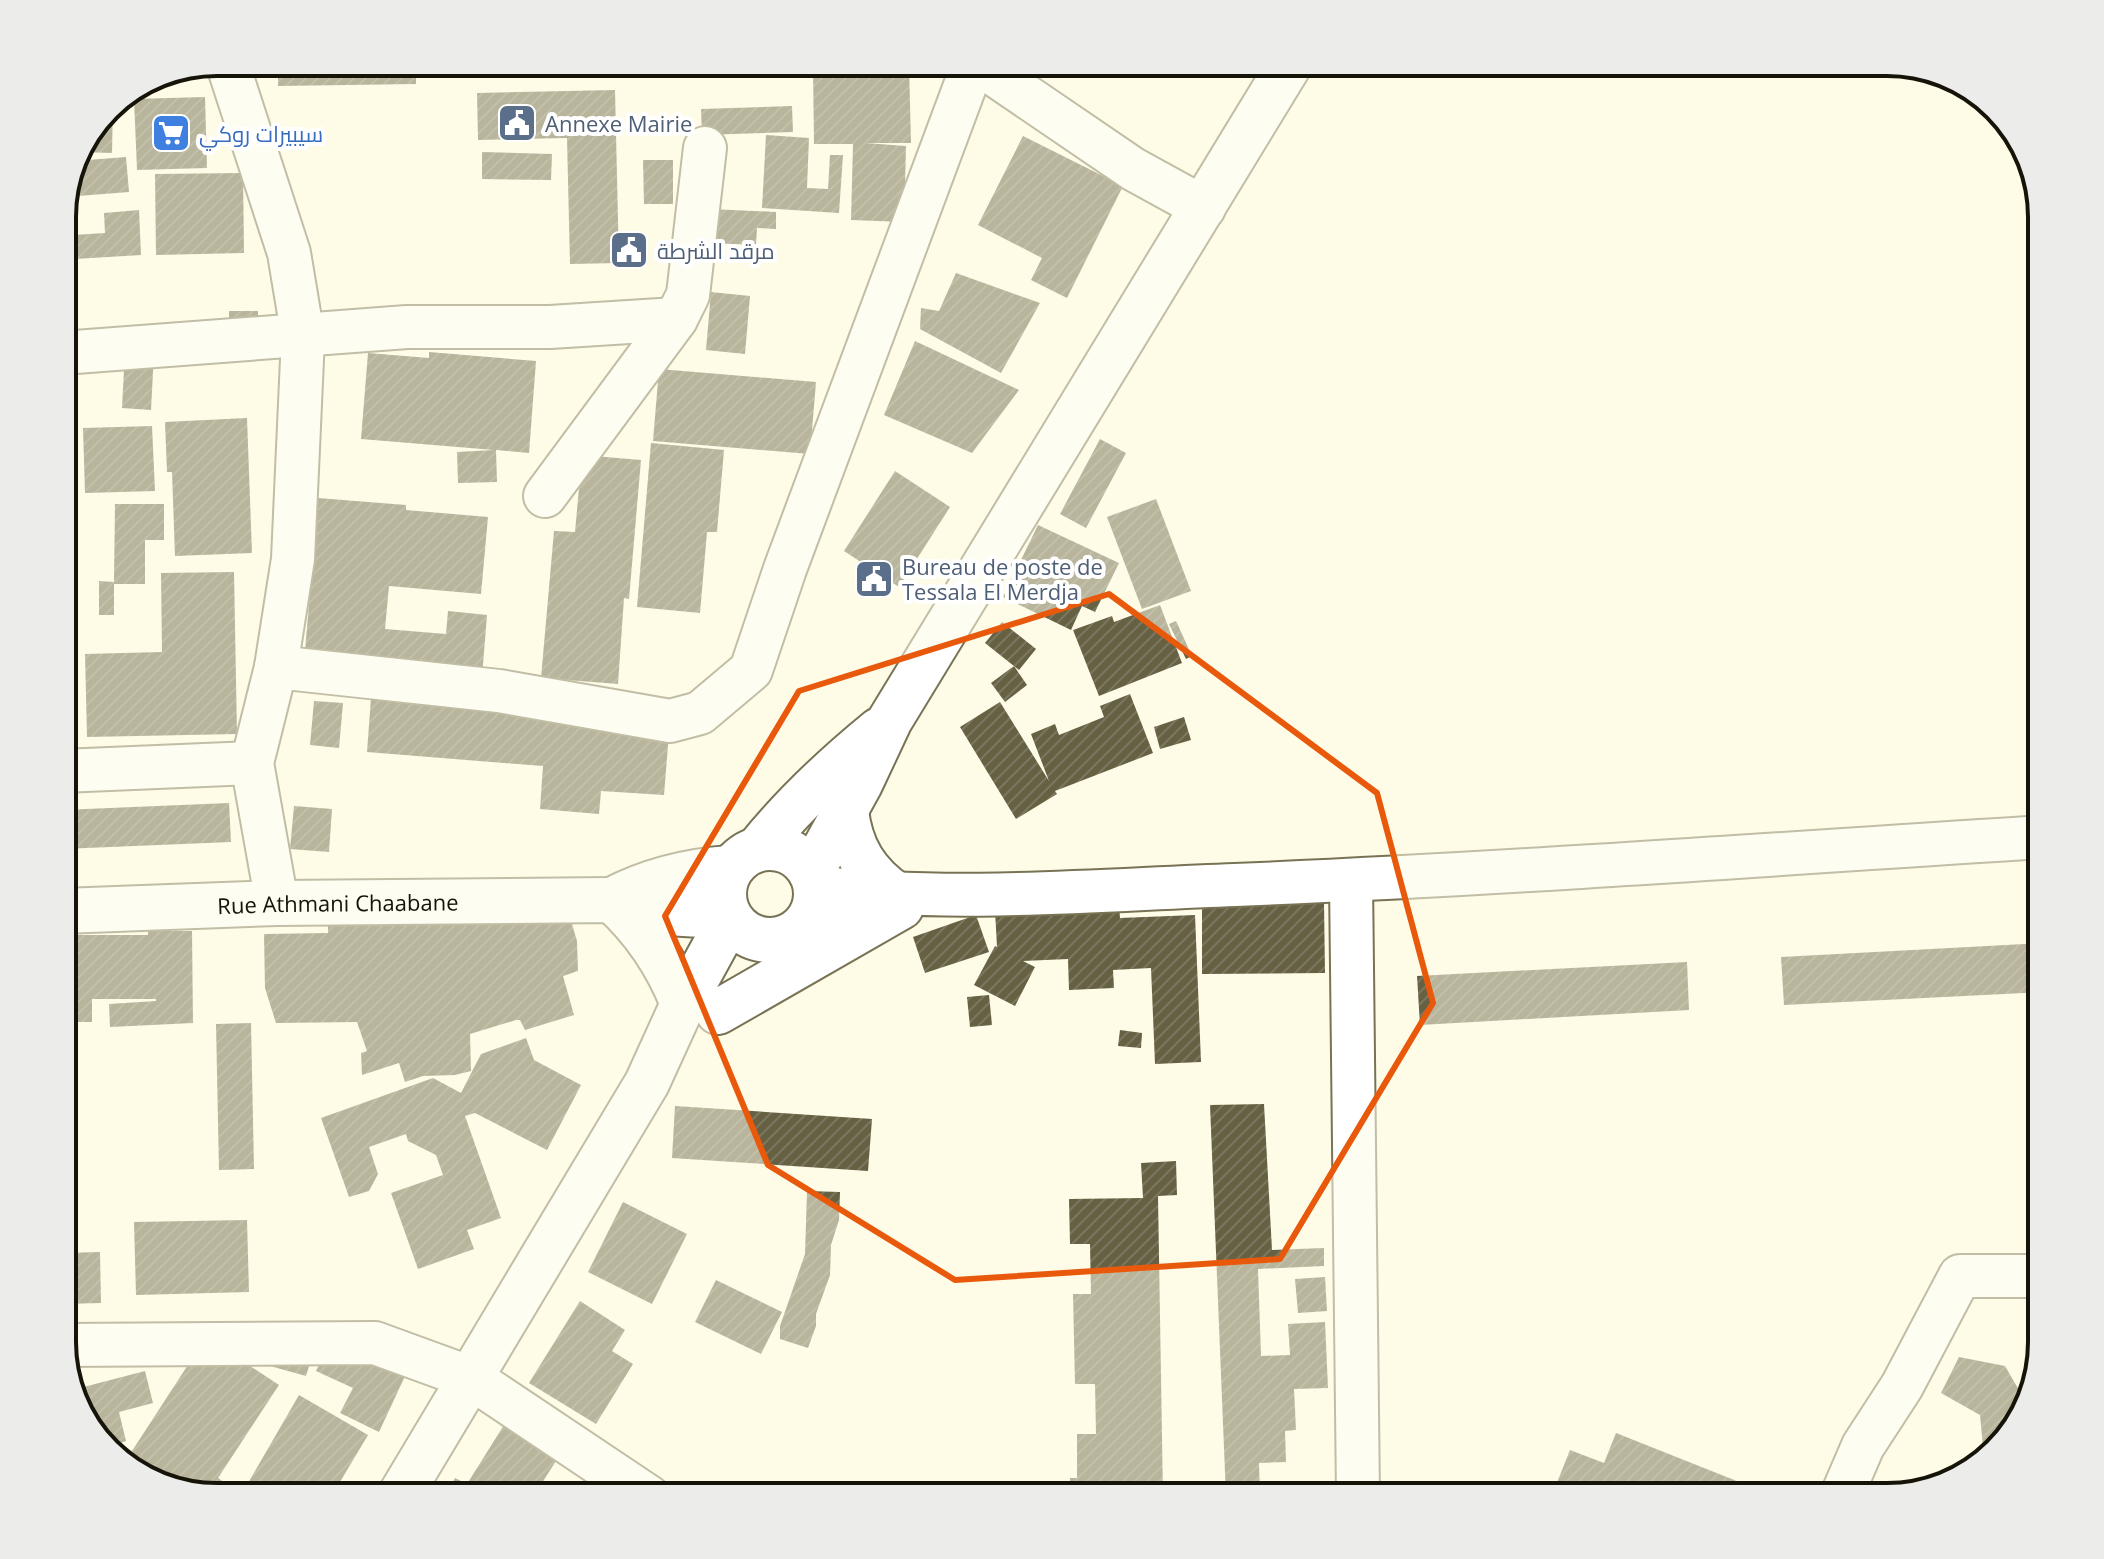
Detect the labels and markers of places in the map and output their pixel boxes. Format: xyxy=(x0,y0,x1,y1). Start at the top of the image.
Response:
public building icon: Annexe Mairie xyxy=(496,102,538,144)
place label: Annexe Mairie xyxy=(545,108,692,138)
supermarket icon: سيبيرات روكي xyxy=(150,112,192,154)
place label: سيبيرات روكي xyxy=(199,118,323,151)
public building icon: مرقد الشرطة xyxy=(608,229,650,271)
place label: مرقد الشرطة xyxy=(657,235,775,265)
place label: Bureau de poste de Tessala El Merdja xyxy=(902,551,1103,606)
public building icon: Bureau de poste de Tessala El Merdja xyxy=(853,558,895,600)

